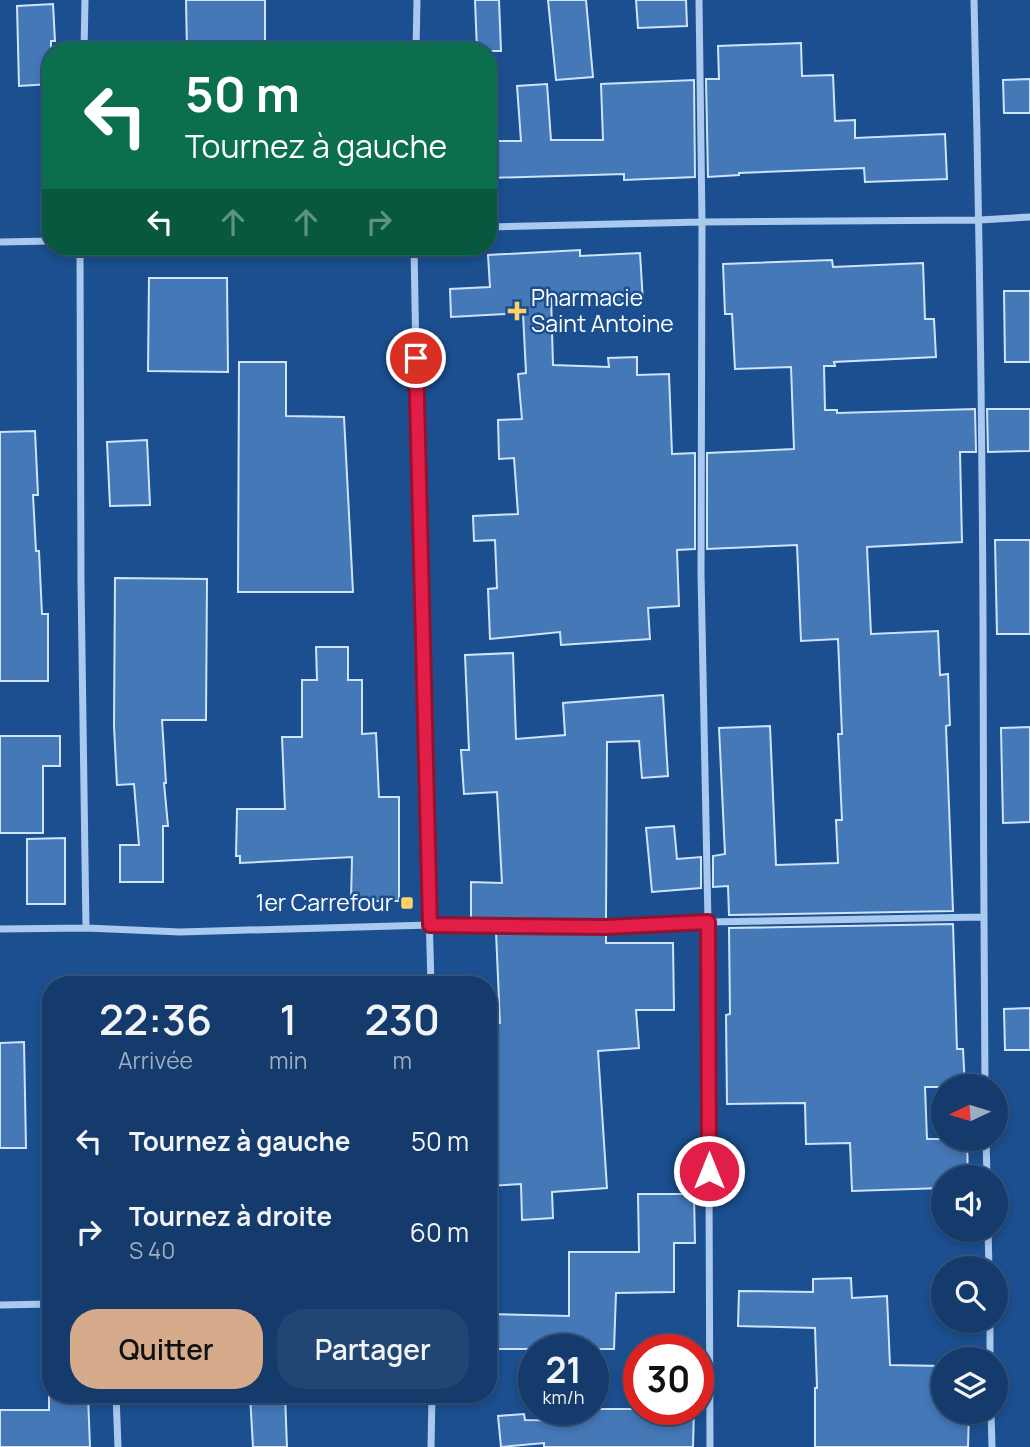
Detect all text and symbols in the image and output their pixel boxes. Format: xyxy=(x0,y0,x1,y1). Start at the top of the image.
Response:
text: 50 m xyxy=(185,60,300,127)
icon: left xyxy=(70,70,161,161)
text: Tournez à gauche xyxy=(185,124,447,168)
icon: left xyxy=(141,203,179,241)
icon: ahead xyxy=(214,203,252,241)
icon: ahead xyxy=(287,203,325,241)
icon: right xyxy=(360,203,398,241)
place label: Pharmacie Saint Antoine xyxy=(531,281,674,339)
marker: Pharmacie Saint Antoine xyxy=(509,303,525,319)
pin xyxy=(386,328,446,388)
icon: arrive xyxy=(397,339,435,377)
place label: 1er Carrefour xyxy=(255,886,393,918)
marker: 1er Carrefour xyxy=(399,895,415,911)
text: 22:36 xyxy=(99,990,212,1048)
text: 1 xyxy=(279,990,297,1048)
text: 230 xyxy=(364,990,440,1048)
text: Arrivée xyxy=(118,1044,193,1076)
text: min xyxy=(269,1044,308,1076)
text: m xyxy=(393,1044,412,1076)
north arrow xyxy=(931,1074,1008,1152)
map controls xyxy=(931,1074,1008,1424)
icon: left xyxy=(70,1122,108,1160)
text: Tournez à gauche xyxy=(129,1123,350,1159)
text: 50 m xyxy=(411,1123,469,1159)
position arrow xyxy=(672,1134,746,1208)
button: sound xyxy=(931,1165,1008,1242)
text: Tournez à droite xyxy=(129,1198,332,1234)
icon: right xyxy=(70,1213,108,1251)
text: 60 m xyxy=(410,1214,469,1250)
text: S 40 xyxy=(129,1234,175,1266)
button: search xyxy=(931,1256,1008,1333)
button: Quitter xyxy=(70,1309,263,1389)
button: Partager xyxy=(277,1309,469,1389)
speed limit sign: 30 xyxy=(623,1334,714,1425)
text: 21 xyxy=(545,1346,582,1394)
button: layers xyxy=(931,1347,1008,1424)
text: km/h xyxy=(543,1385,584,1409)

